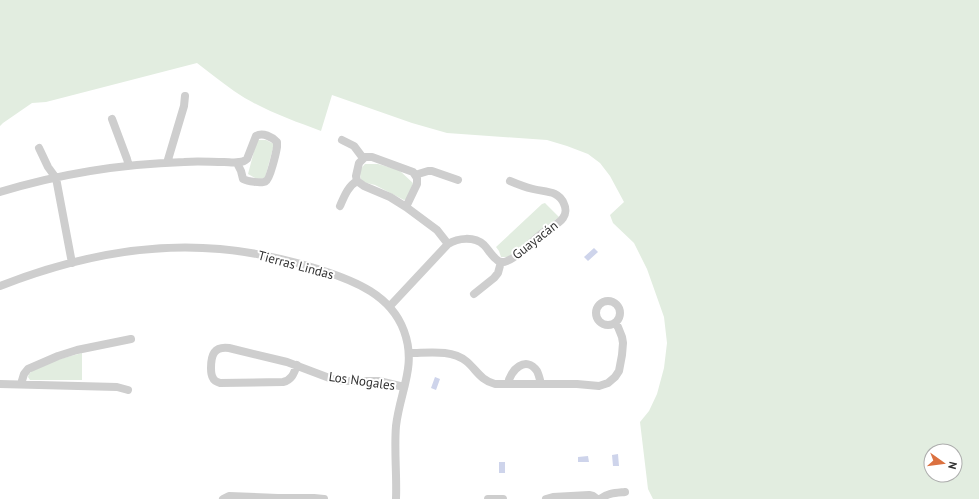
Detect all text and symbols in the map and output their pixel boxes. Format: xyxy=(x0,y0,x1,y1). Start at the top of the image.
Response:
street label: Guayacán xyxy=(509,217,561,263)
street label: Tierras Lindas xyxy=(256,247,336,283)
street label: Los Nogales xyxy=(328,368,396,394)
north arrow xyxy=(923,443,963,483)
text: N xyxy=(945,460,960,471)

